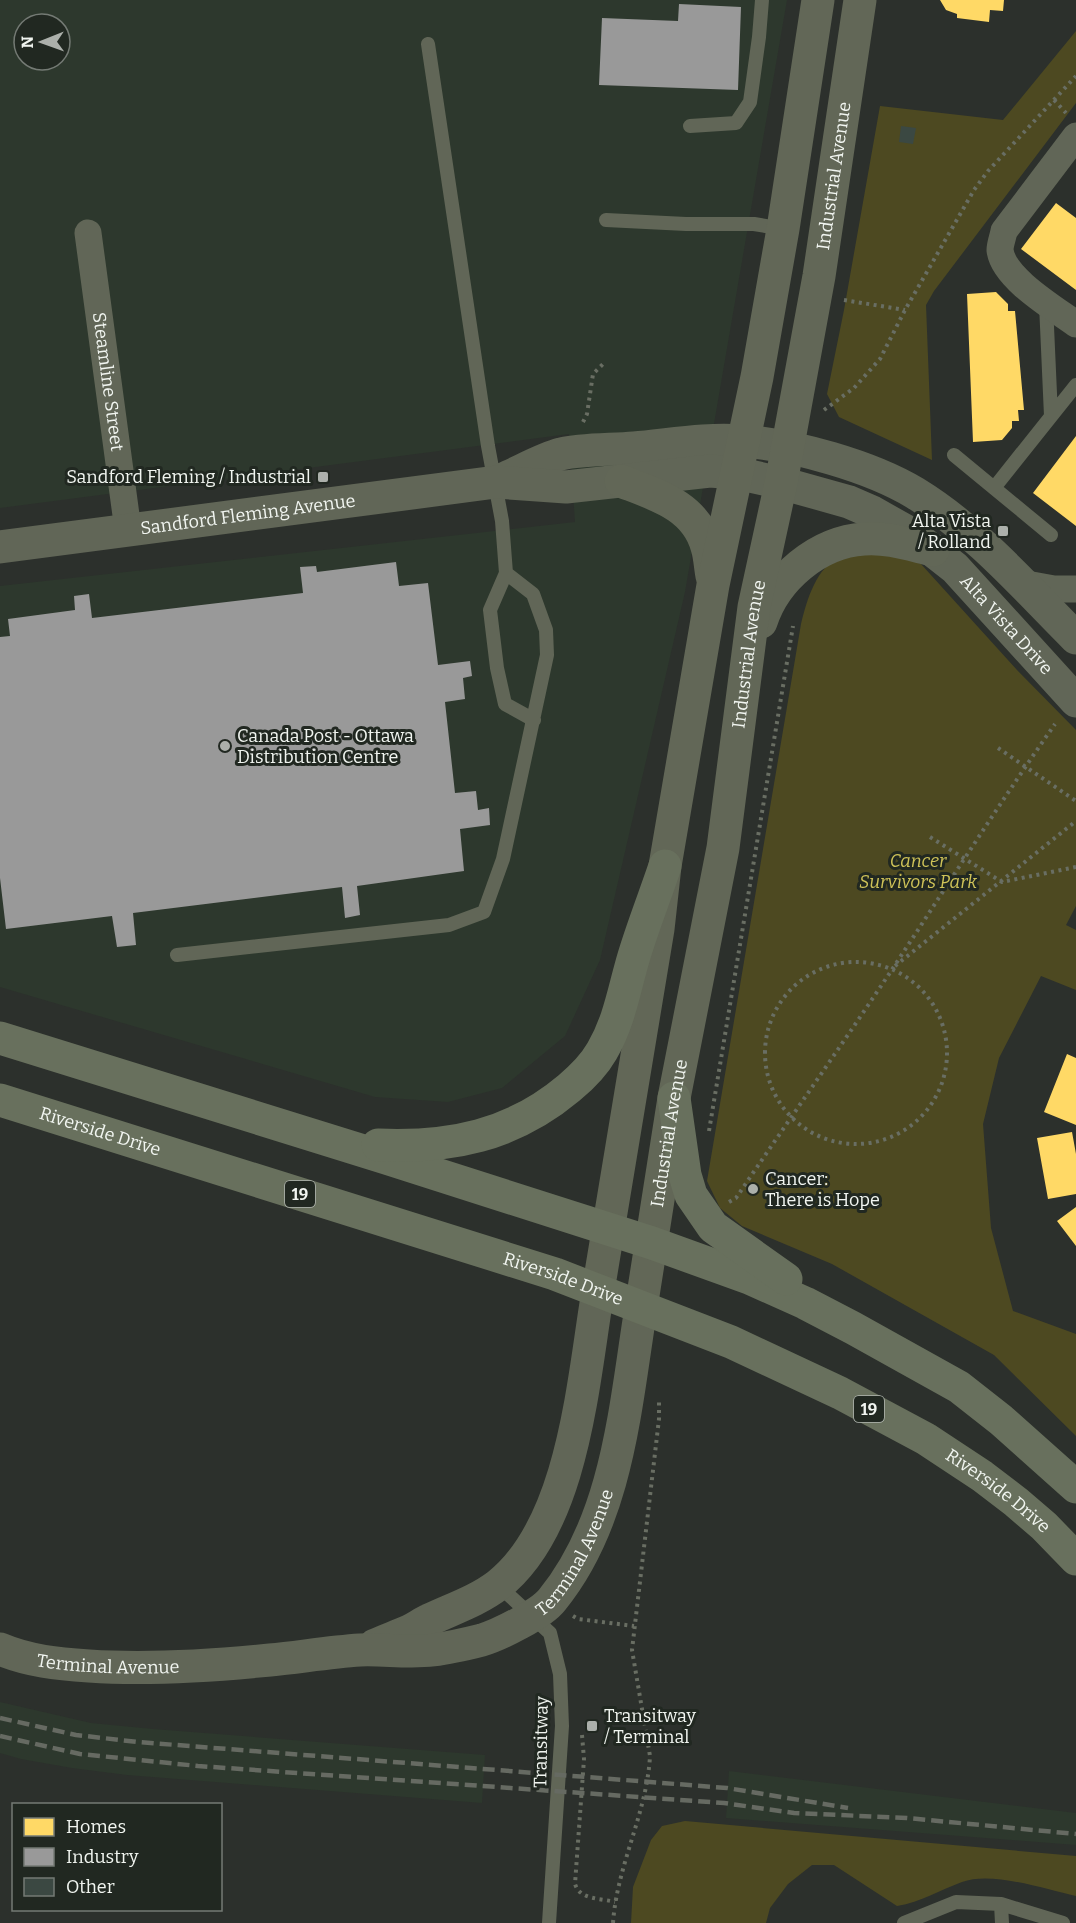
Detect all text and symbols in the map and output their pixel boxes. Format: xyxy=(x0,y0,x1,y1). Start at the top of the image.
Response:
north arrow xyxy=(12,12,72,72)
text: N xyxy=(18,36,37,49)
street label: Industrial Avenue xyxy=(812,100,856,251)
street label: Steamline Street xyxy=(88,311,128,453)
place label: Sandford Fleming / Industrial xyxy=(66,466,311,488)
marker: Sandford Fleming / Industrial xyxy=(316,470,330,484)
street label: Sandford Fleming Avenue xyxy=(139,490,357,539)
place label: Alta Vista / Rolland xyxy=(912,510,991,553)
marker: Alta Vista / Rolland xyxy=(996,524,1010,538)
street label: Alta Vista Drive xyxy=(955,570,1057,679)
street label: Industrial Avenue xyxy=(728,578,771,730)
place label: Canada Post - Ottawa Distribution Centre xyxy=(237,725,414,768)
marker: Canada Post - Ottawa Distribution Centre xyxy=(218,739,232,753)
park label: Cancer Survivors Park xyxy=(859,850,977,893)
street label: Industrial Avenue xyxy=(646,1057,692,1209)
street label: Riverside Drive xyxy=(37,1102,164,1161)
place label: Cancer: There is Hope xyxy=(765,1168,880,1211)
road number: 19 xyxy=(285,1181,315,1207)
marker: Cancer: There is Hope xyxy=(746,1182,760,1196)
street label: Riverside Drive xyxy=(501,1247,626,1310)
road number: 19 xyxy=(854,1396,884,1422)
street label: Riverside Drive xyxy=(941,1444,1055,1537)
street label: Terminal Avenue xyxy=(531,1486,618,1621)
street label: Terminal Avenue xyxy=(35,1649,180,1679)
street label: Transitway xyxy=(529,1695,553,1788)
place label: Transitway / Terminal xyxy=(604,1705,696,1748)
marker: Transitway / Terminal xyxy=(585,1719,599,1733)
legend xyxy=(12,1803,222,1911)
text: Homes xyxy=(66,1816,126,1838)
text: Industry xyxy=(66,1846,139,1868)
text: Other xyxy=(66,1876,115,1898)

